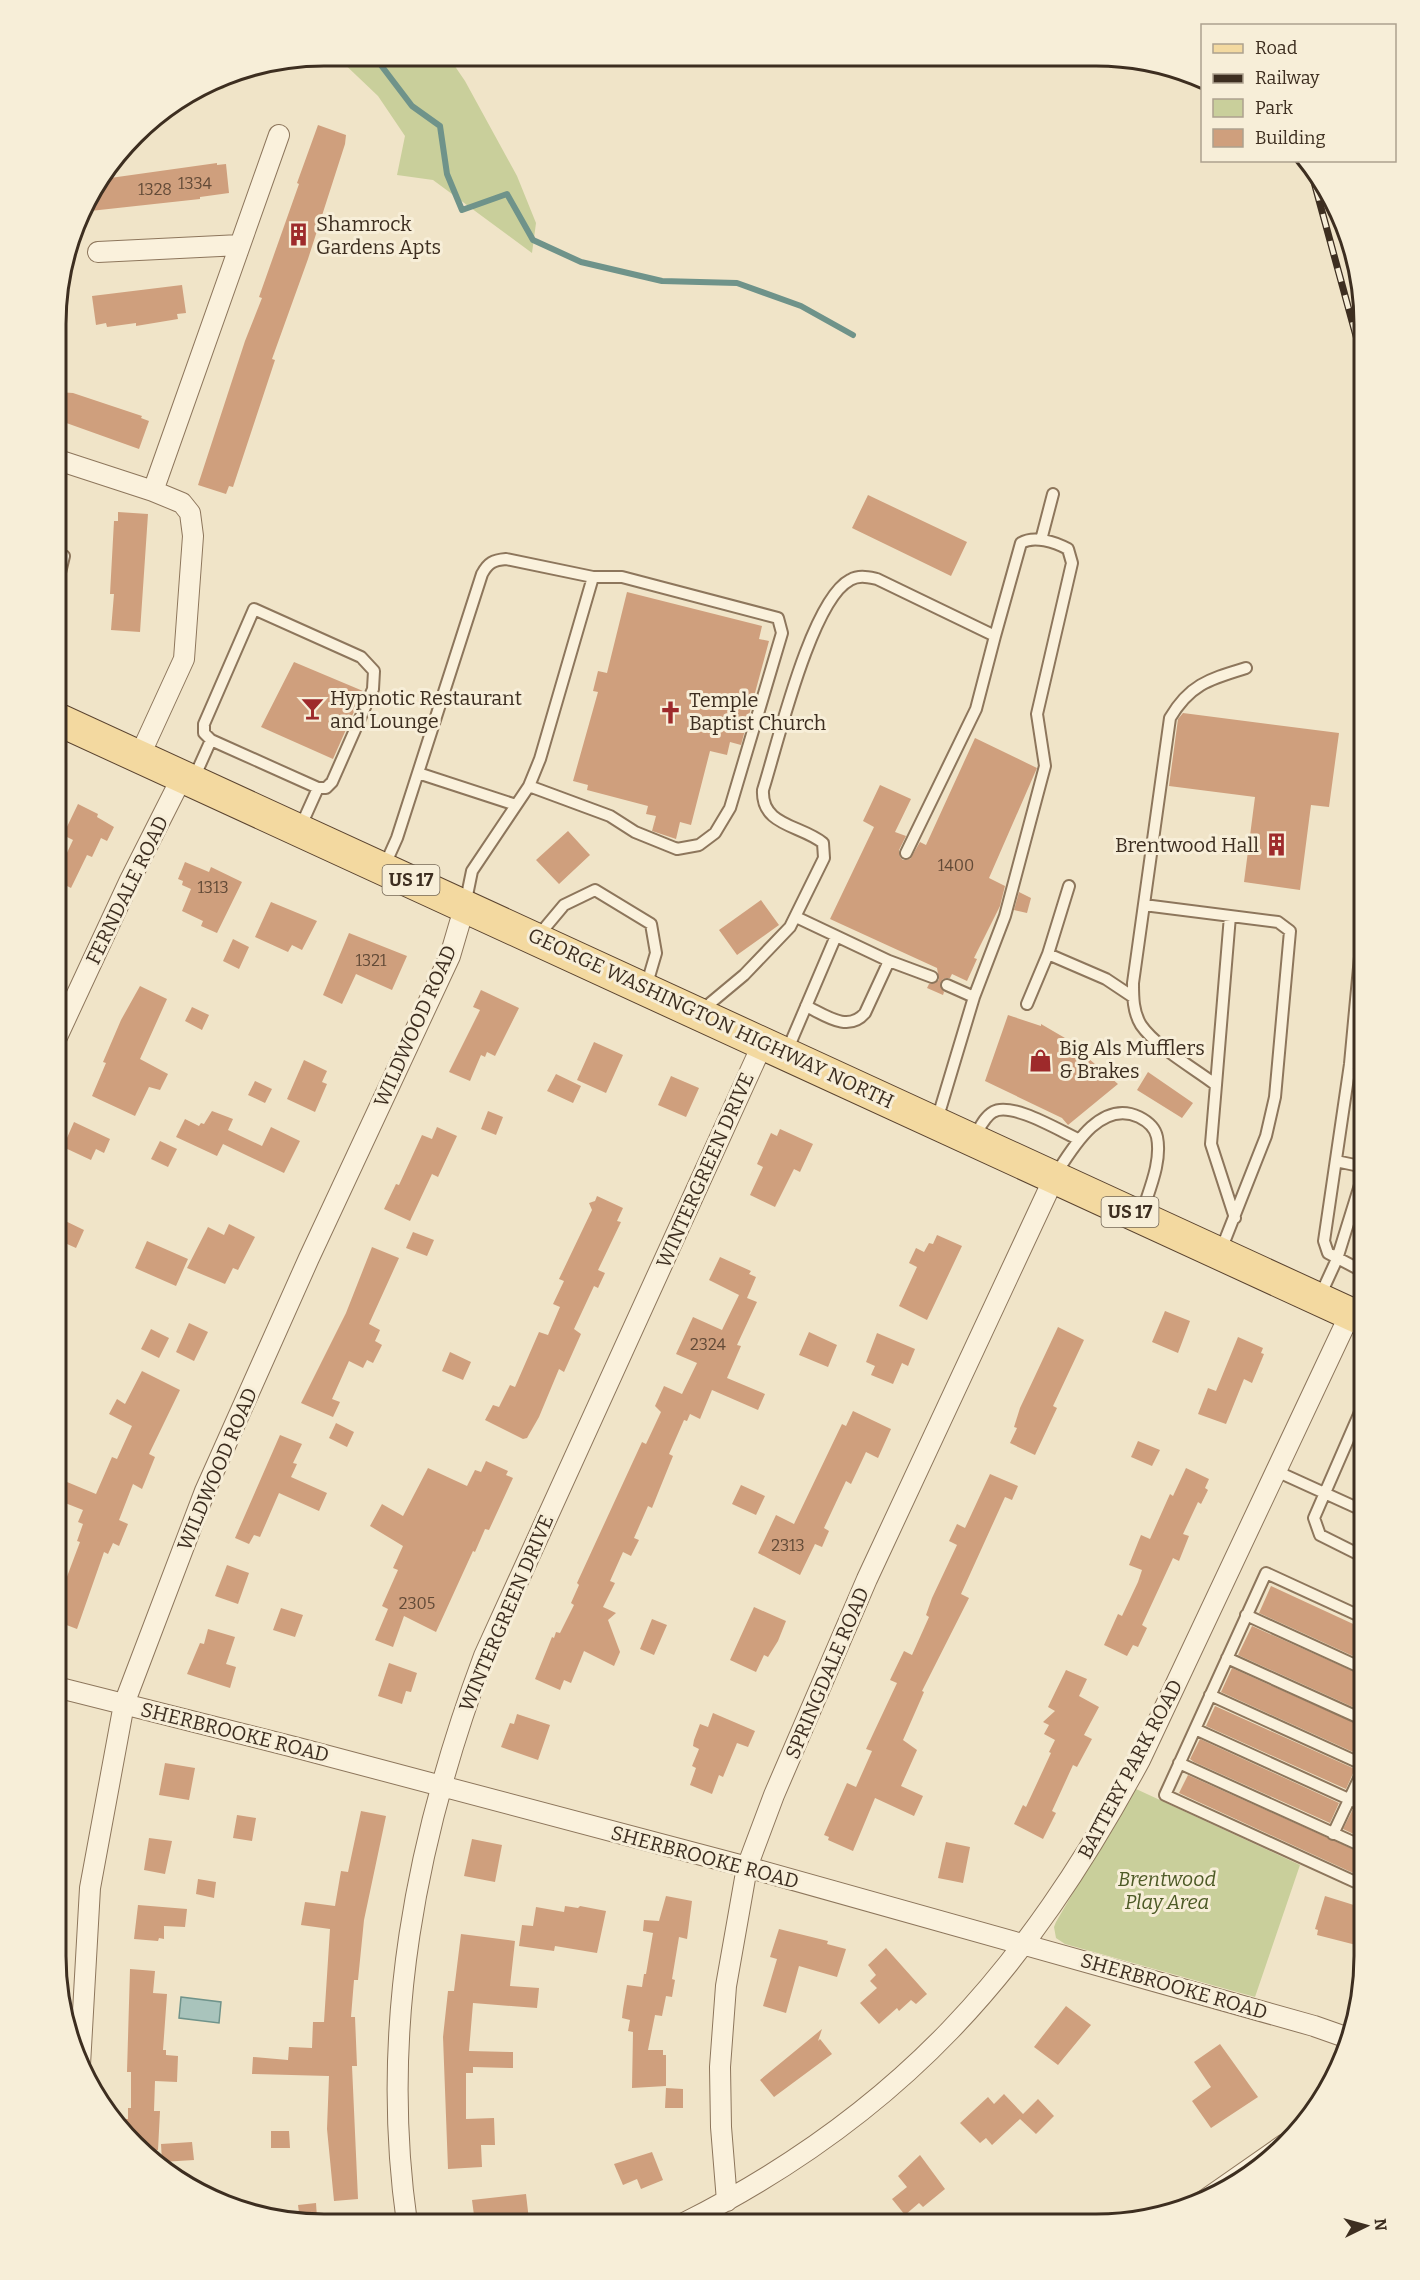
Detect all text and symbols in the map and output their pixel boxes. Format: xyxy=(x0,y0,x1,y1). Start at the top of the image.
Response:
legend xyxy=(1201,24,1396,162)
text: Road xyxy=(1255,37,1298,59)
text: Railway xyxy=(1255,67,1320,89)
text: Park xyxy=(1255,97,1294,119)
text: Building xyxy=(1255,127,1326,149)
house number: 1334 xyxy=(178,174,213,193)
house number: 1328 xyxy=(138,180,172,199)
place label: Shamrock Gardens Apts xyxy=(316,212,441,259)
building icon: Shamrock Gardens Apts xyxy=(285,222,311,248)
place label: Hypnotic Restaurant and Lounge xyxy=(330,686,522,733)
place label: Temple Baptist Church xyxy=(689,688,827,735)
bar icon: Hypnotic Restaurant and Lounge xyxy=(299,696,325,722)
church icon: Temple Baptist Church xyxy=(658,699,684,725)
street label: FERNDALE ROAD xyxy=(81,812,173,968)
building icon: Brentwood Hall xyxy=(1264,832,1290,858)
place label: Brentwood Hall xyxy=(1115,833,1259,857)
house number: 1400 xyxy=(938,856,974,875)
road number: US 17 xyxy=(382,865,440,895)
house number: 1313 xyxy=(197,878,229,897)
street label: GEORGE WASHINGTON HIGHWAY NORTH xyxy=(524,922,898,1114)
street label: WILDWOOD ROAD xyxy=(369,941,461,1111)
house number: 1321 xyxy=(356,951,387,970)
place label: Big Als Mufflers & Brakes xyxy=(1059,1036,1205,1083)
shop icon: Big Als Mufflers & Brakes xyxy=(1028,1047,1054,1073)
street label: WINTERGREEN DRIVE xyxy=(651,1069,759,1271)
road number: US 17 xyxy=(1102,1197,1158,1227)
house number: 2324 xyxy=(690,1335,727,1354)
street label: WILDWOOD ROAD xyxy=(172,1384,262,1554)
street label: WINTERGREEN DRIVE xyxy=(454,1511,558,1715)
house number: 2313 xyxy=(771,1536,805,1555)
street label: SPRINGDALE ROAD xyxy=(780,1584,874,1762)
house number: 2305 xyxy=(399,1594,435,1613)
street label: BATTERY PARK ROAD xyxy=(1073,1675,1187,1863)
street label: SHERBROOKE ROAD xyxy=(138,1697,332,1767)
street label: SHERBROOKE ROAD xyxy=(609,1820,801,1894)
park label: Brentwood Play Area xyxy=(1118,1867,1217,1914)
street label: SHERBROOKE ROAD xyxy=(1078,1948,1270,2024)
north arrow xyxy=(1336,2196,1396,2256)
text: N xyxy=(1370,2218,1390,2232)

